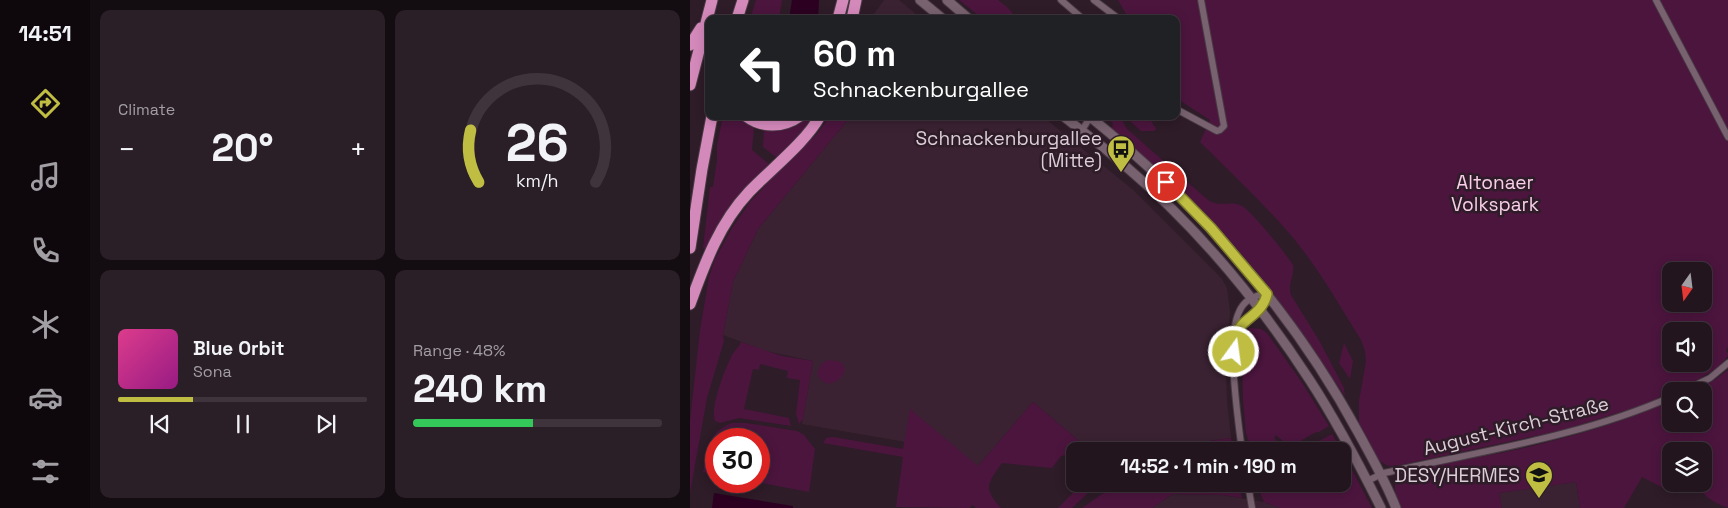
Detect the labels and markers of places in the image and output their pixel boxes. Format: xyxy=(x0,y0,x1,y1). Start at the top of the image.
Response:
place label: Schnackenburgallee (Mitte) xyxy=(915,126,1102,173)
bus stop icon: Schnackenburgallee (Mitte) xyxy=(1106,134,1136,173)
pin xyxy=(1145,161,1187,203)
school or university icon: DESY/HERMES xyxy=(1524,460,1554,499)
place label: DESY/HERMES xyxy=(1395,463,1520,488)

